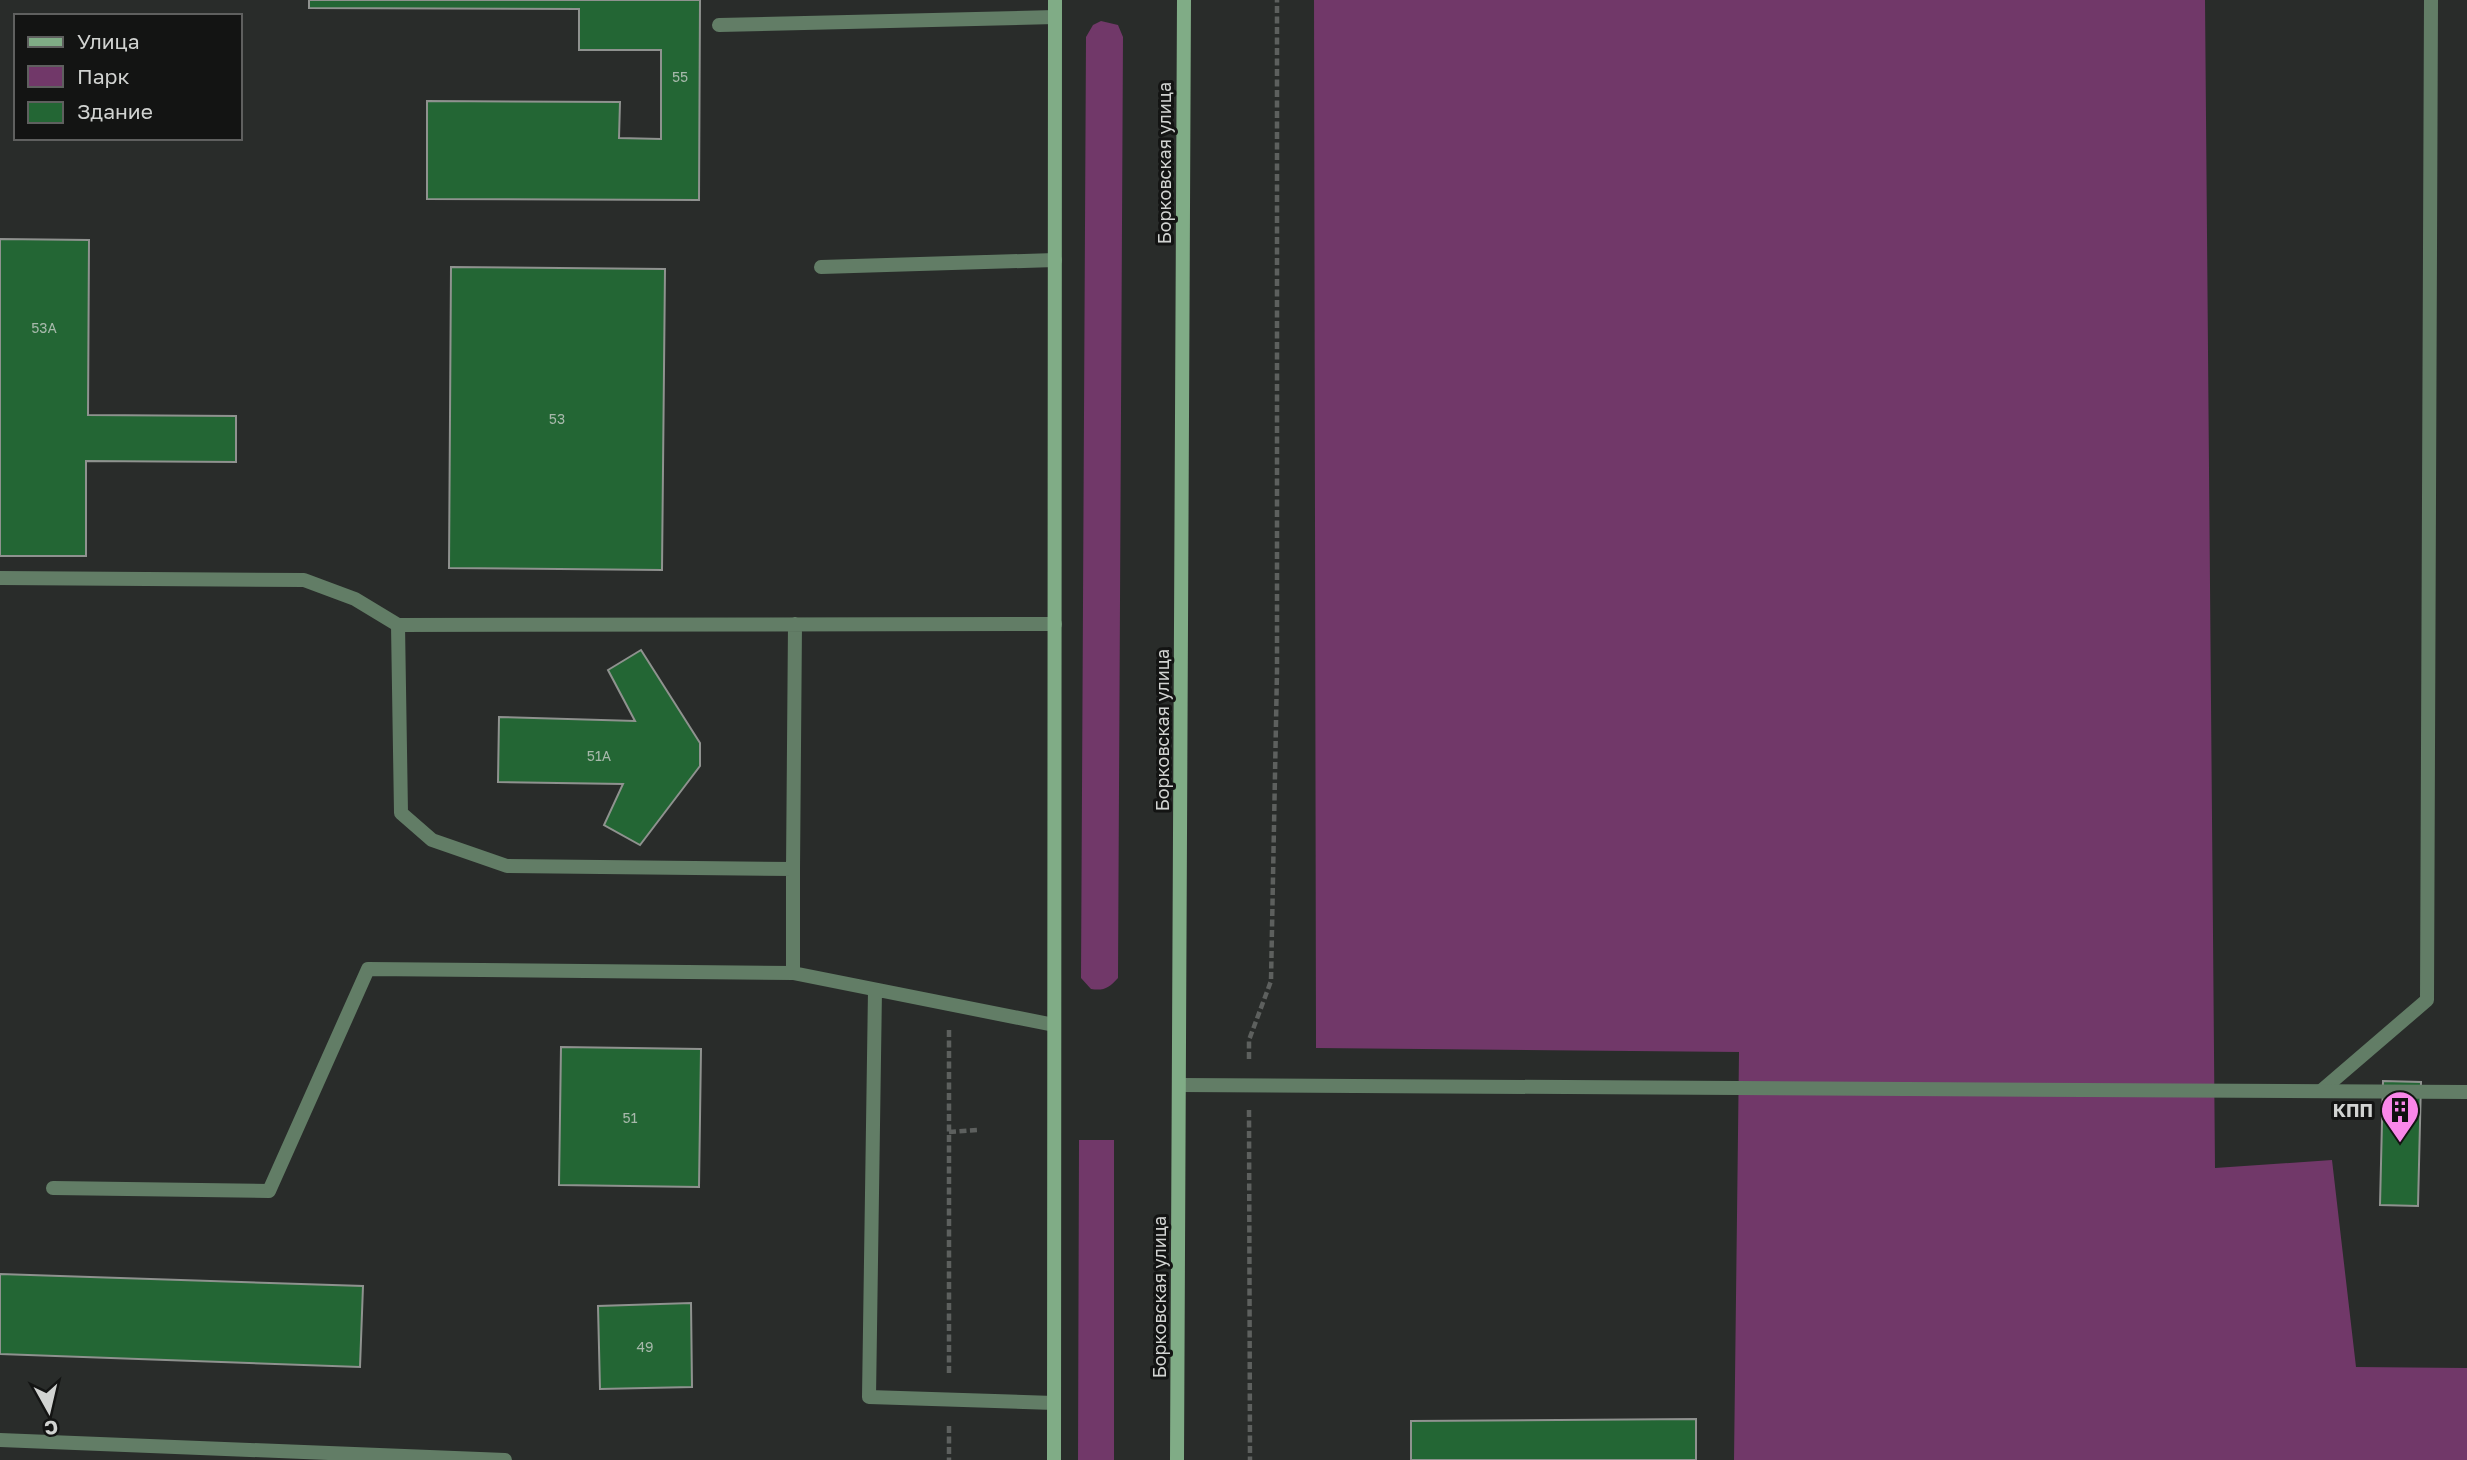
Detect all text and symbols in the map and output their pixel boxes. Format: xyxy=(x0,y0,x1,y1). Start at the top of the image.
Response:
legend xyxy=(14,14,242,140)
text: Улица xyxy=(77,28,140,54)
text: Парк xyxy=(77,63,130,89)
house number: 55 xyxy=(672,68,688,85)
street label: Борковская улица xyxy=(1153,82,1175,244)
text: Здание xyxy=(77,98,153,124)
house number: 53А xyxy=(31,319,57,336)
house number: 53 xyxy=(549,410,565,427)
street label: Борковская улица xyxy=(1151,649,1173,811)
house number: 51А xyxy=(587,747,612,764)
building icon: КПП xyxy=(2379,1089,2421,1144)
place label: КПП xyxy=(2333,1099,2373,1121)
house number: 51 xyxy=(623,1109,638,1126)
street label: Борковская улица xyxy=(1148,1216,1170,1378)
house number: 49 xyxy=(636,1338,654,1355)
north arrow xyxy=(14,1376,84,1446)
text: С xyxy=(43,1416,60,1441)

